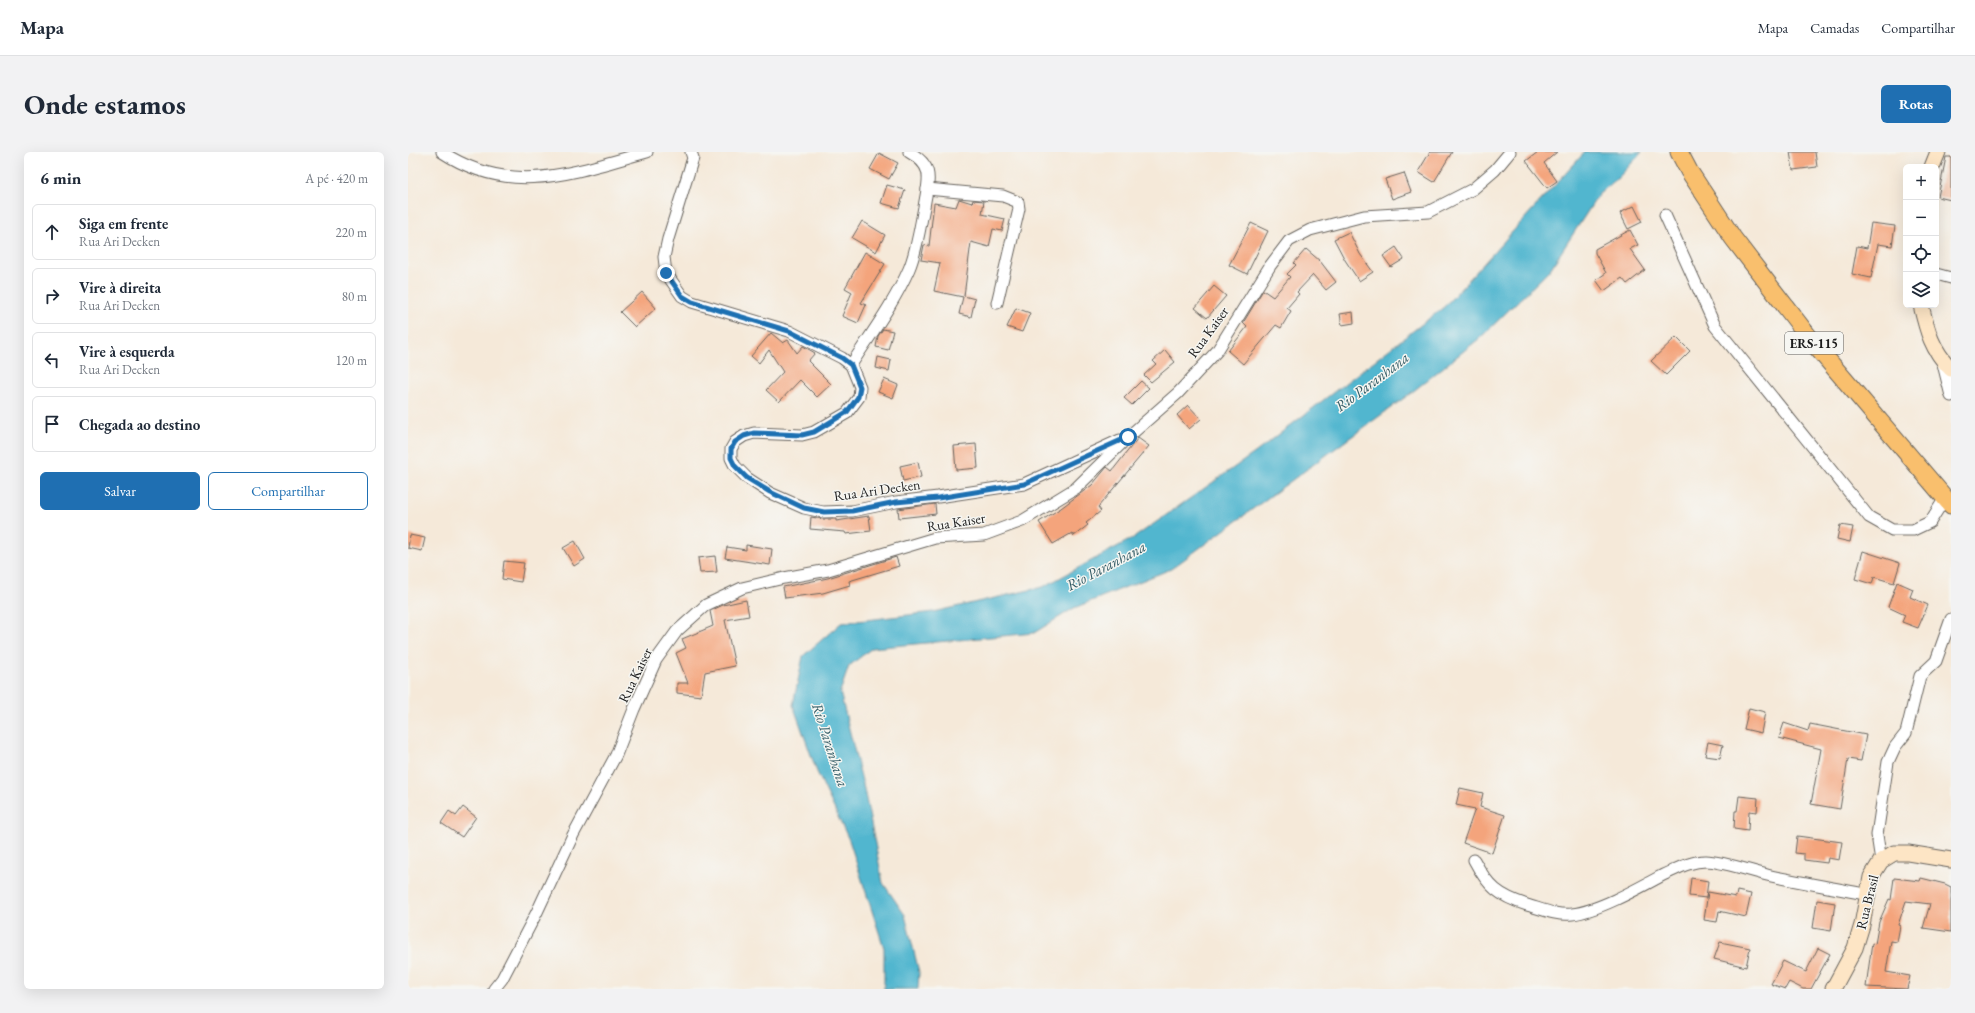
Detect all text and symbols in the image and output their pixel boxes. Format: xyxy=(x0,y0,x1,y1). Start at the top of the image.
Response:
text: Mapa xyxy=(20,15,64,40)
text: Mapa xyxy=(1758,19,1788,37)
text: Camadas xyxy=(1810,19,1859,37)
text: Compartilhar xyxy=(1881,19,1955,37)
button: Rotas xyxy=(1881,85,1951,123)
text: Onde estamos xyxy=(24,86,186,122)
map controls xyxy=(1903,164,1939,308)
button: + xyxy=(1903,164,1939,200)
text: 6 min xyxy=(40,167,81,189)
text: A pé · 420 m xyxy=(305,170,368,187)
button: − xyxy=(1903,200,1939,236)
text: Siga em frente xyxy=(79,214,168,233)
icon: ahead xyxy=(41,221,63,243)
text: 220 m xyxy=(336,224,367,241)
text: Rua Ari Decken xyxy=(79,233,160,250)
button: locate xyxy=(1903,236,1939,272)
route end xyxy=(657,264,675,282)
button: layers xyxy=(1903,272,1939,308)
text: Vire à direita xyxy=(79,278,161,297)
icon: right xyxy=(41,285,63,307)
text: 80 m xyxy=(342,288,367,305)
text: Rua Ari Decken xyxy=(79,297,160,314)
street label: Rua Kaiser xyxy=(1183,303,1233,361)
road number: ERS-115 xyxy=(1785,332,1843,354)
text: Vire à esquerda xyxy=(79,342,175,361)
water label: Rio Paranhana xyxy=(1331,348,1412,415)
icon: left xyxy=(41,349,63,371)
text: 120 m xyxy=(336,352,367,369)
text: Rua Ari Decken xyxy=(79,361,160,378)
icon: arrive xyxy=(41,413,63,435)
text: Chegada ao destino xyxy=(79,415,200,434)
route start xyxy=(1119,428,1137,446)
button: Salvar xyxy=(40,472,200,510)
button: Compartilhar xyxy=(208,472,368,510)
street label: Rua Ari Decken xyxy=(833,475,922,505)
street label: Rua Kaiser xyxy=(925,508,987,536)
water label: Rio Paranhana xyxy=(1063,537,1149,594)
street label: Rua Kaiser xyxy=(614,644,656,705)
water label: Rio Paranhana xyxy=(808,700,853,789)
street label: Rua Brasil xyxy=(1852,872,1883,931)

